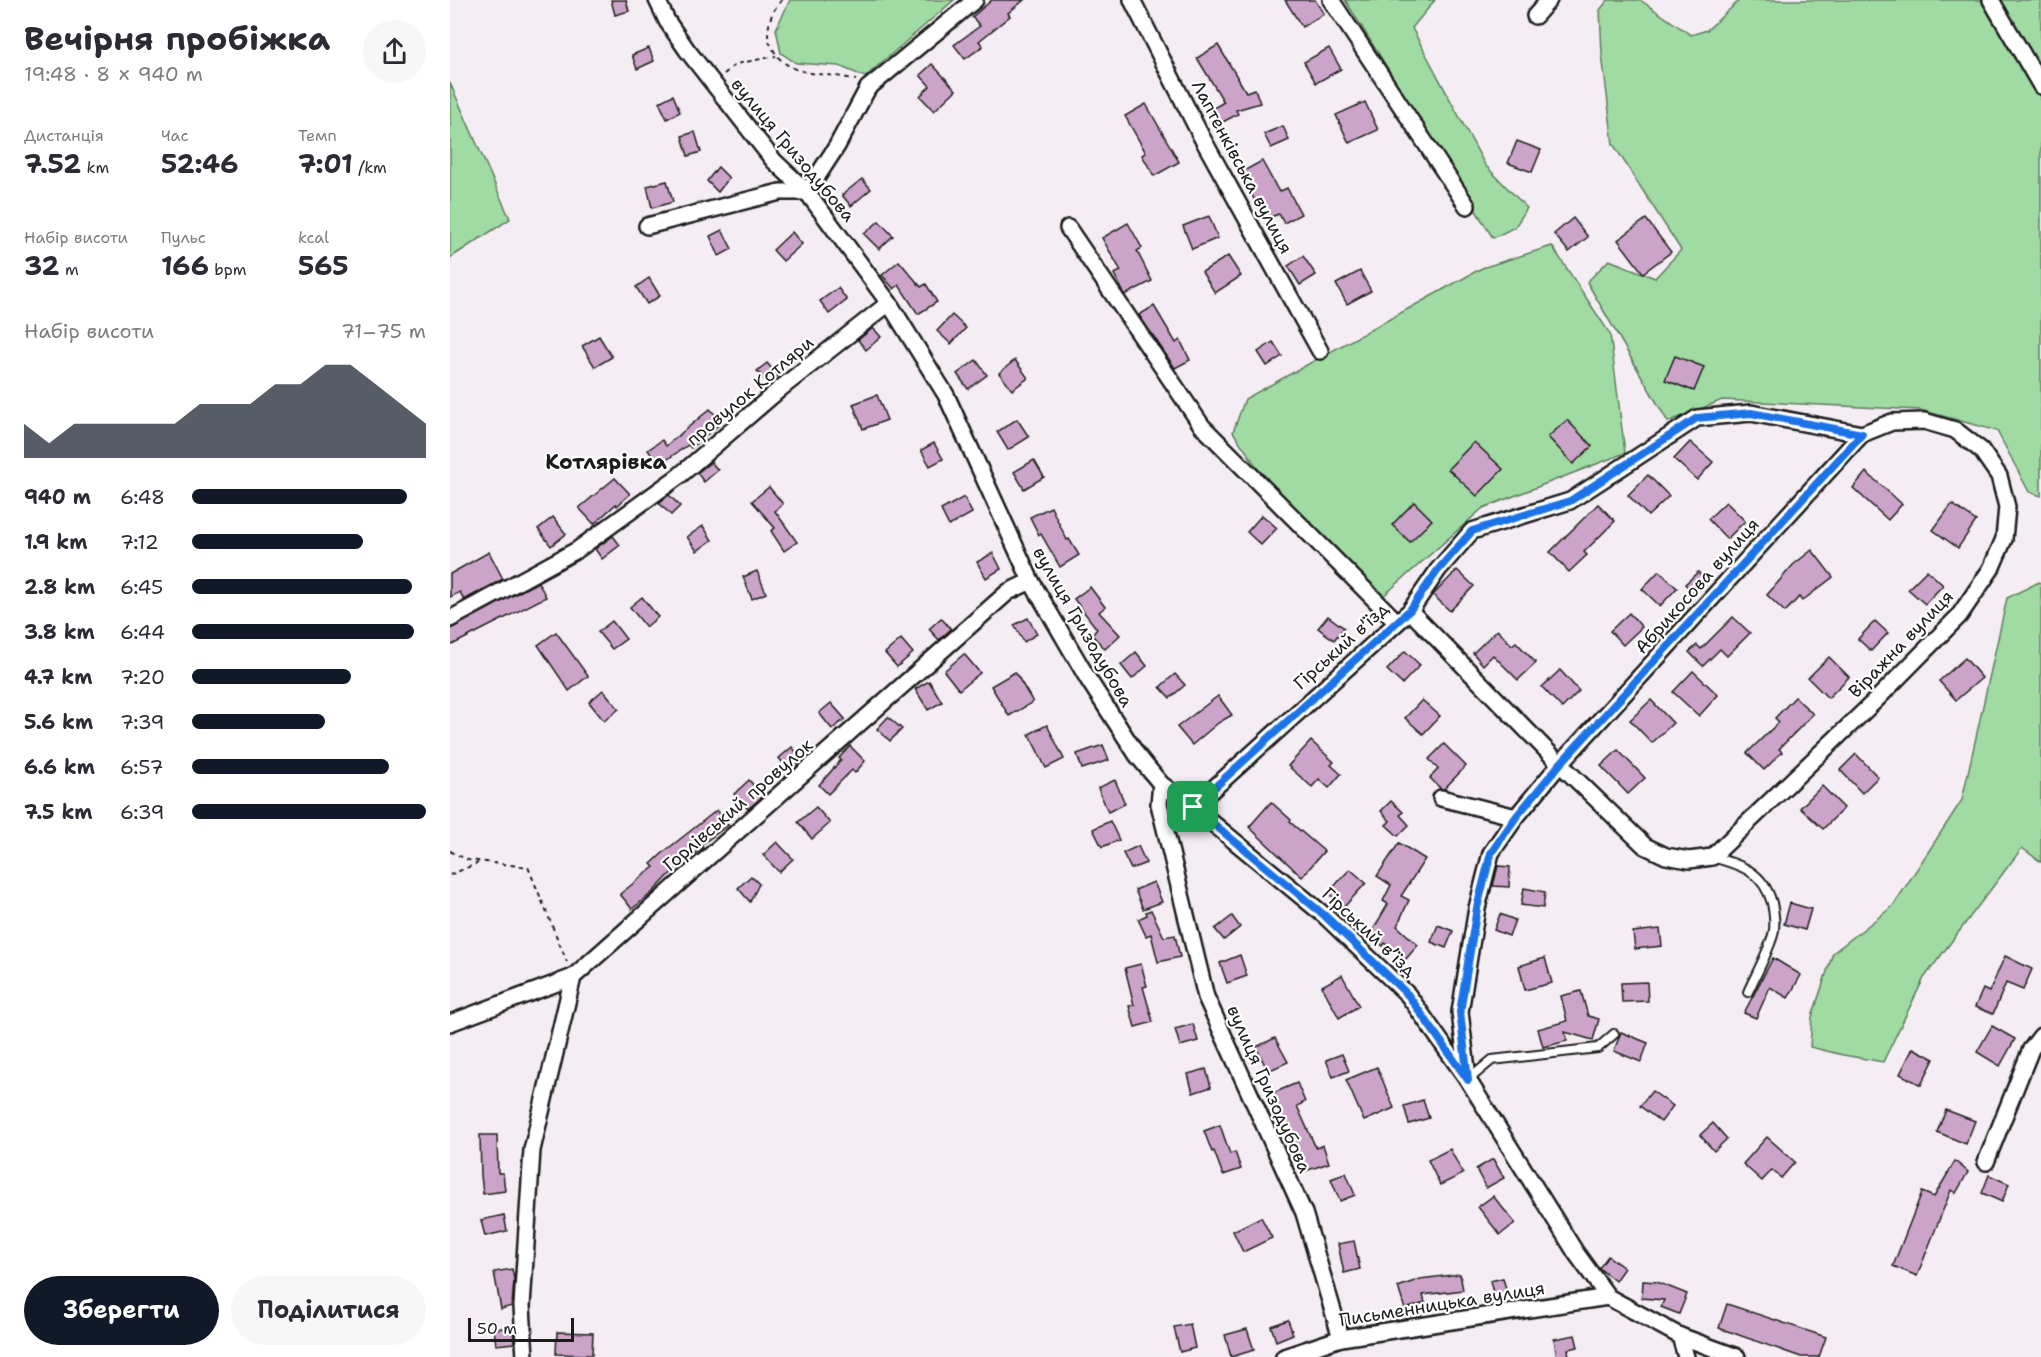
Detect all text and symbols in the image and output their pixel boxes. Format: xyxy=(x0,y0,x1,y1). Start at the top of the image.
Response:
text: Вечірня пробіжка xyxy=(24,16,330,61)
button: share xyxy=(363,20,426,83)
text: 19:48 · 8 × 940 m xyxy=(24,61,203,87)
street label: вулиця Гризодубова xyxy=(726,73,860,227)
street label: Лаптенківська вулиця xyxy=(1186,76,1298,258)
text: Дистанція xyxy=(24,125,104,146)
text: Час xyxy=(161,125,189,146)
text: Темп xyxy=(298,125,337,146)
text: 7.52 xyxy=(24,146,81,181)
text: 52:46 xyxy=(161,146,238,181)
text: 7:01 xyxy=(298,146,353,181)
text: km xyxy=(81,157,109,178)
text: /km xyxy=(353,157,387,178)
text: Набір висоти xyxy=(24,227,128,248)
text: Пульс xyxy=(161,227,206,248)
text: kcal xyxy=(298,227,329,248)
text: 32 xyxy=(24,248,59,283)
text: 166 xyxy=(161,248,209,283)
text: 565 xyxy=(298,248,348,283)
text: m xyxy=(59,259,79,280)
text: bpm xyxy=(209,259,247,280)
text: Набір висоти xyxy=(24,318,154,344)
text: 71–75 m xyxy=(341,318,426,344)
street label: провулок Котляри xyxy=(681,331,819,451)
district label: Котлярівка xyxy=(545,448,668,476)
text: 940 m xyxy=(24,484,91,510)
text: 6:48 xyxy=(120,484,165,510)
street label: Абрикосова вулиця xyxy=(1630,513,1764,659)
text: 1.9 km xyxy=(24,529,87,555)
text: 7:12 xyxy=(120,529,159,555)
street label: вулиця Гризодубова xyxy=(1027,543,1139,711)
text: 2.8 km xyxy=(24,574,95,600)
text: 6:45 xyxy=(120,574,163,600)
street label: Віражна вулиця xyxy=(1843,585,1959,703)
street label: Гірський в'їзд xyxy=(1288,597,1394,695)
text: 3.8 km xyxy=(24,619,95,645)
text: 6:44 xyxy=(120,619,165,645)
text: 4.7 km xyxy=(24,664,92,690)
text: 7:20 xyxy=(120,664,165,690)
text: 5.6 km xyxy=(24,709,93,735)
text: 7:39 xyxy=(120,709,165,735)
street label: Горлівський провулок xyxy=(658,733,818,877)
text: 6.6 km xyxy=(24,754,95,780)
text: 6:57 xyxy=(120,754,164,780)
pin xyxy=(1167,781,1218,832)
icon: arrive xyxy=(1176,790,1209,823)
text: 7.5 km xyxy=(24,799,93,825)
text: 6:39 xyxy=(120,799,165,825)
street label: Гірський в’їзд xyxy=(1317,882,1422,982)
street label: вулиця Гризодубова xyxy=(1221,1001,1317,1177)
button: Зберегти xyxy=(24,1276,219,1345)
button: Поділитися xyxy=(231,1276,426,1345)
street label: Письменницька вулиця xyxy=(1338,1276,1546,1332)
scale bar xyxy=(468,1315,574,1342)
text: 50 m xyxy=(477,1318,517,1339)

